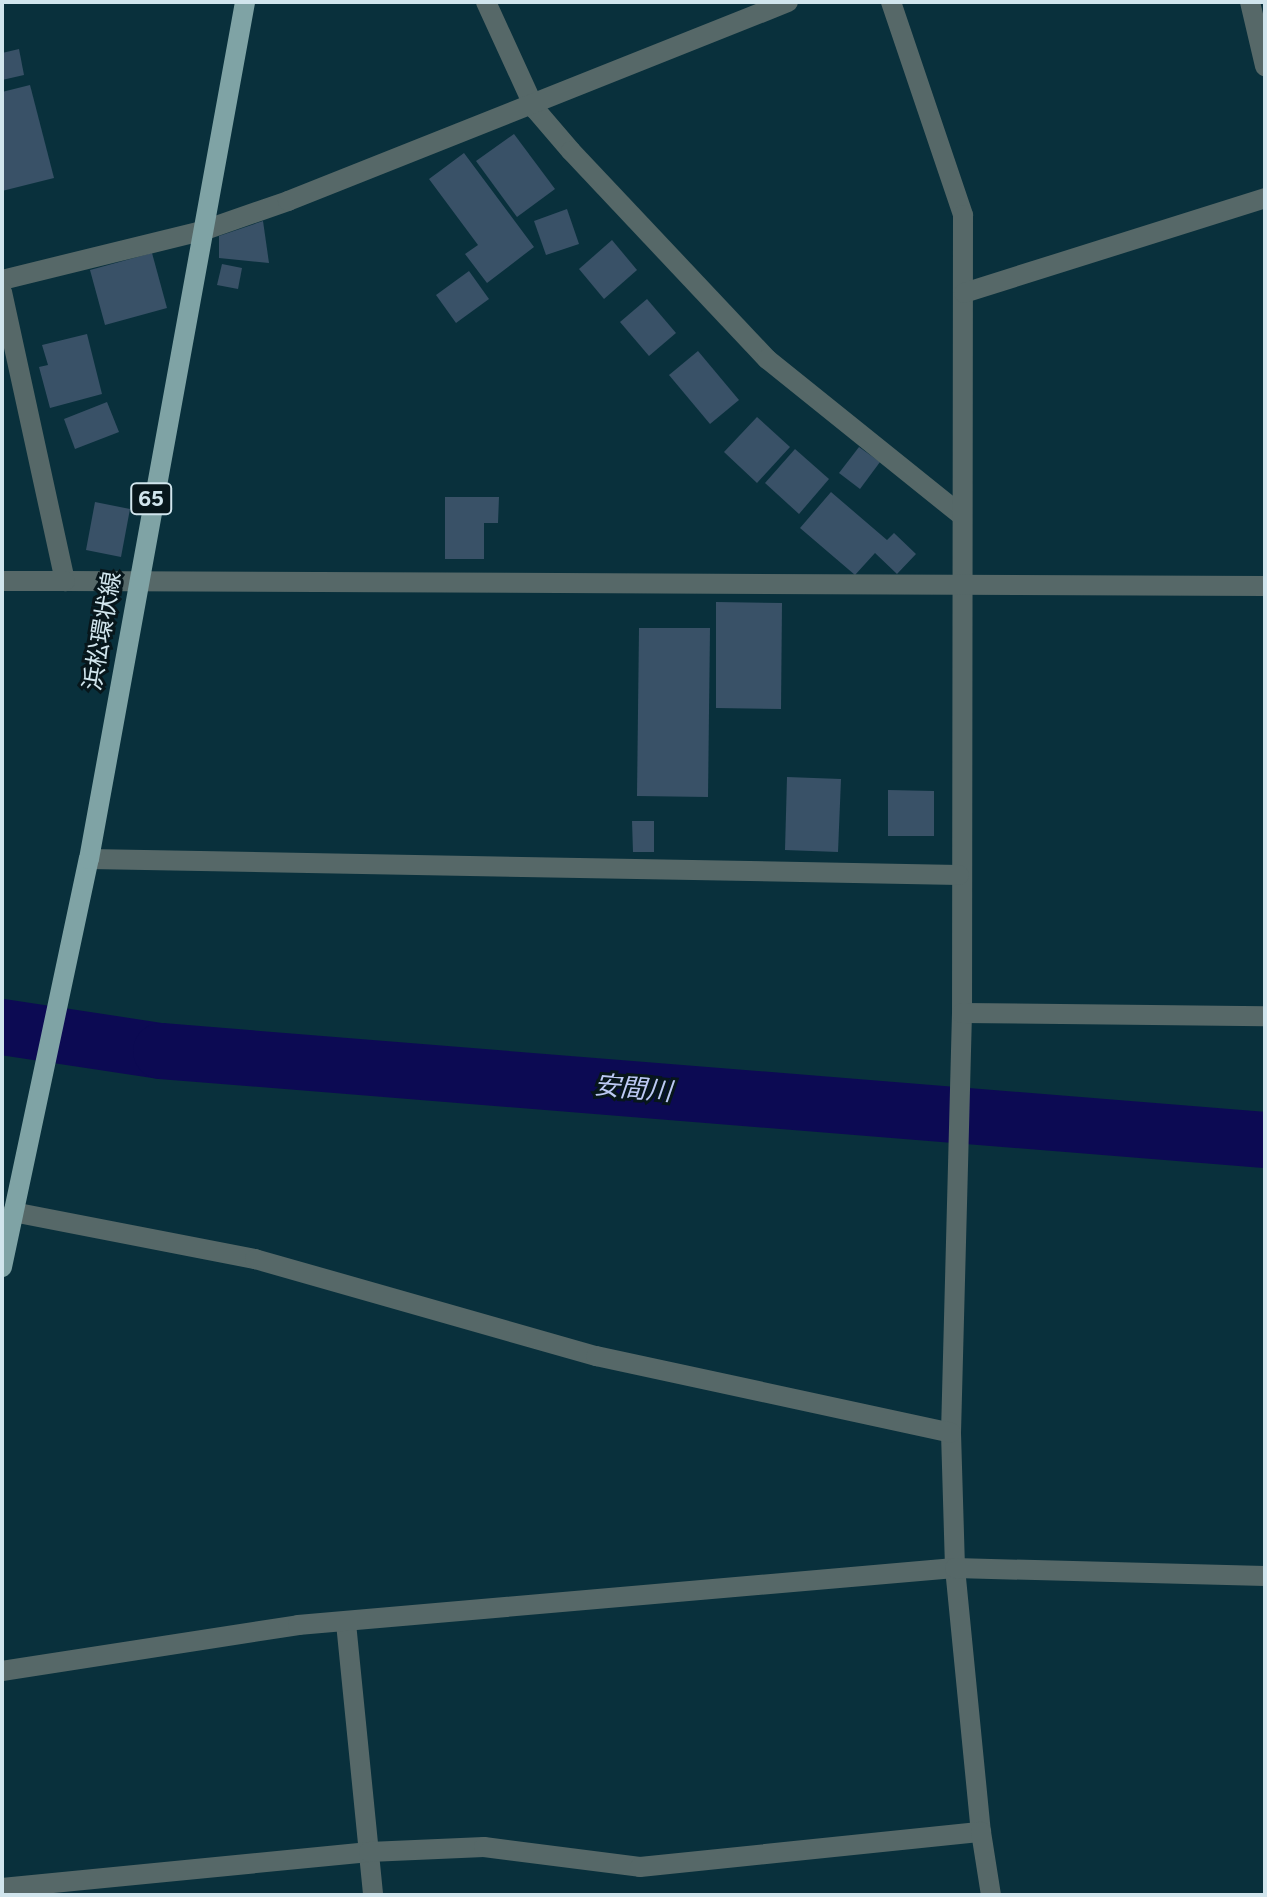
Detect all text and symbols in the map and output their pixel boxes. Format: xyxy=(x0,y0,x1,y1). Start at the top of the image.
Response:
road number: 65 xyxy=(129,481,173,517)
street label: 浜松環状線 xyxy=(77,569,127,693)
water label: 安間川 xyxy=(593,1070,673,1108)

